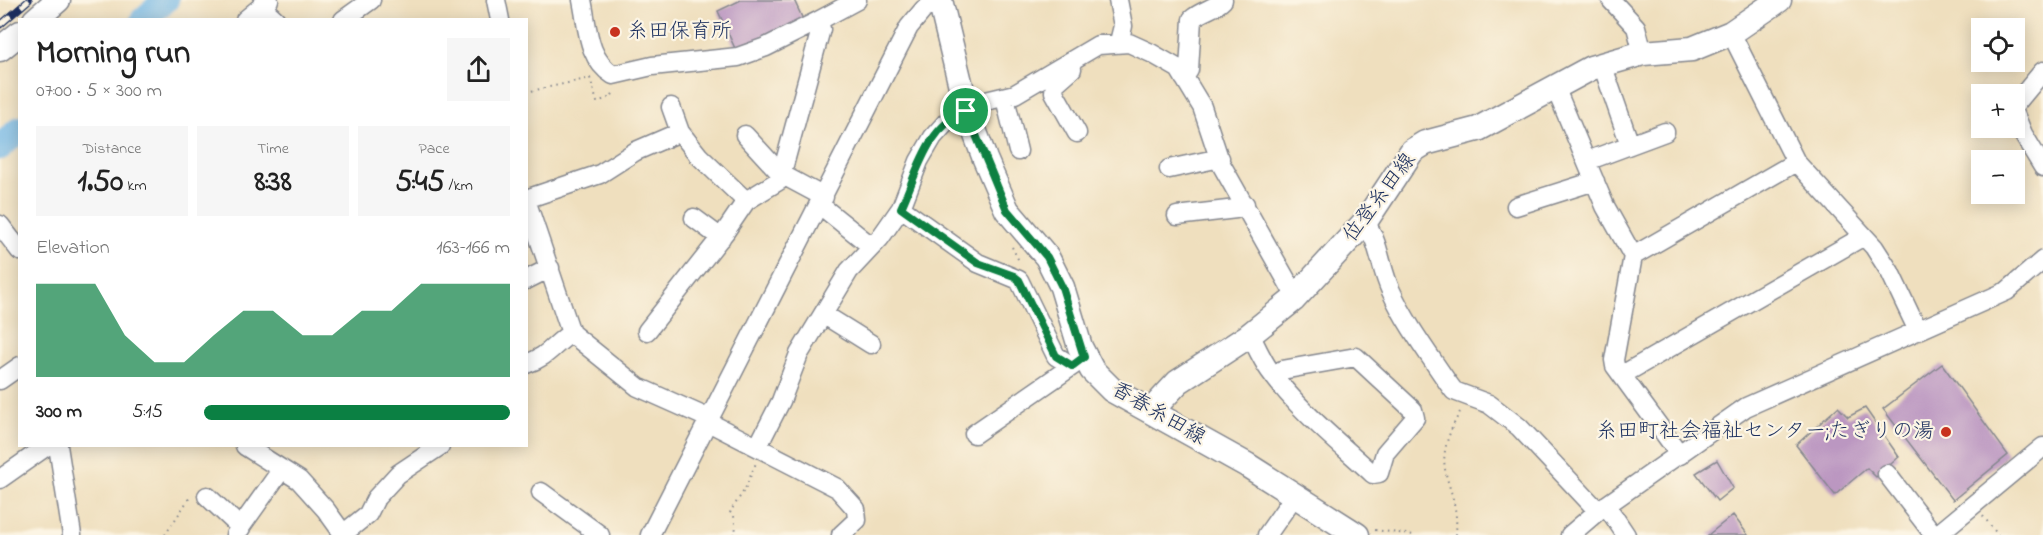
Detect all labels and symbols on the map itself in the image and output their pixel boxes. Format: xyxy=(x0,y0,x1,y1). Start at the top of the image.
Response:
place label: 糸田保育所 xyxy=(627,17,732,47)
marker: 糸田保育所 xyxy=(608,25,622,39)
pin xyxy=(940,85,991,136)
street label: 位登糸田線 xyxy=(1336,147,1424,249)
street label: 香春糸田線 xyxy=(1105,375,1211,453)
place label: 糸田町社会福祉センター;たぎりの湯 xyxy=(1596,417,1934,447)
marker: 糸田町社会福祉センター;たぎりの湯 xyxy=(1939,425,1953,439)

